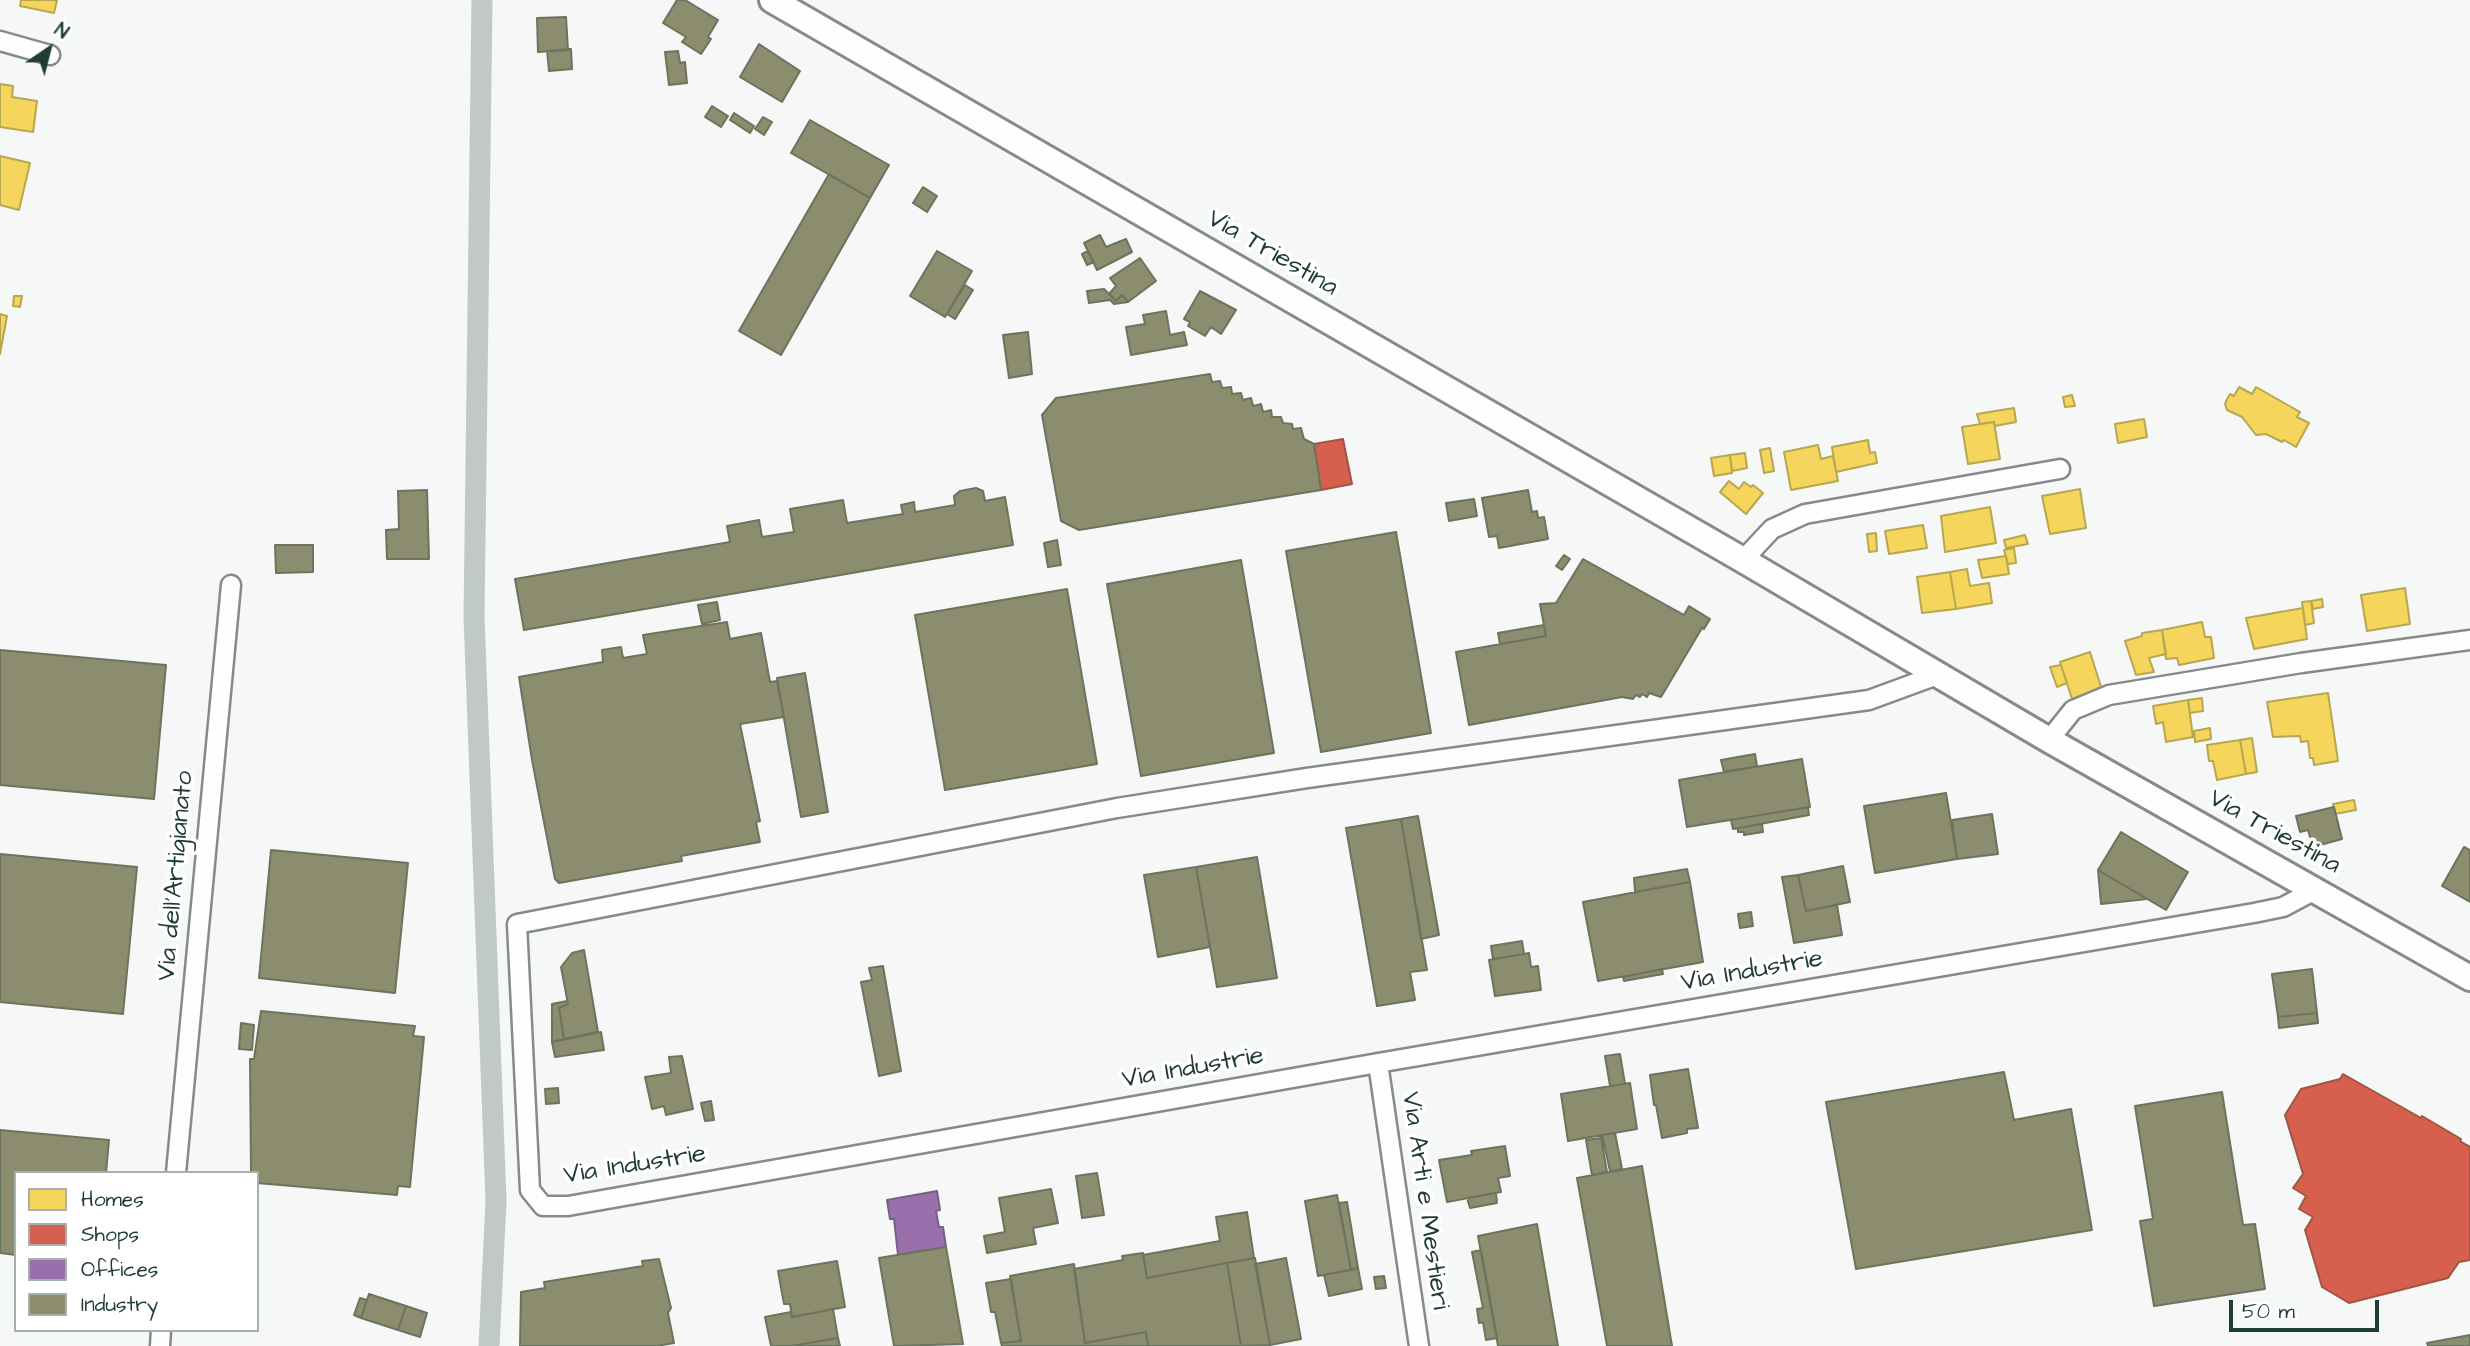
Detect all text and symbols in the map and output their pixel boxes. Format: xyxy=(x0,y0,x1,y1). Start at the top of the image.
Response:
north arrow xyxy=(14,14,84,84)
text: N xyxy=(49,17,74,46)
street label: Via Triestina xyxy=(1201,204,1343,304)
street label: Via dell'Artigianato xyxy=(152,770,202,982)
street label: Via Triestina xyxy=(2203,784,2345,882)
street label: Via Industrie xyxy=(1679,944,1825,1000)
street label: Via Industrie xyxy=(1120,1041,1266,1097)
street label: Via Arti e Mestieri xyxy=(1393,1090,1455,1312)
street label: Via Industrie xyxy=(562,1139,708,1193)
legend xyxy=(14,1171,259,1332)
text: Homes xyxy=(81,1185,144,1214)
text: Shops xyxy=(81,1220,139,1249)
text: Offices xyxy=(81,1255,158,1284)
scale bar xyxy=(2232,1286,2382,1330)
text: Industry xyxy=(81,1290,158,1319)
text: 50 m xyxy=(2242,1297,2295,1326)

